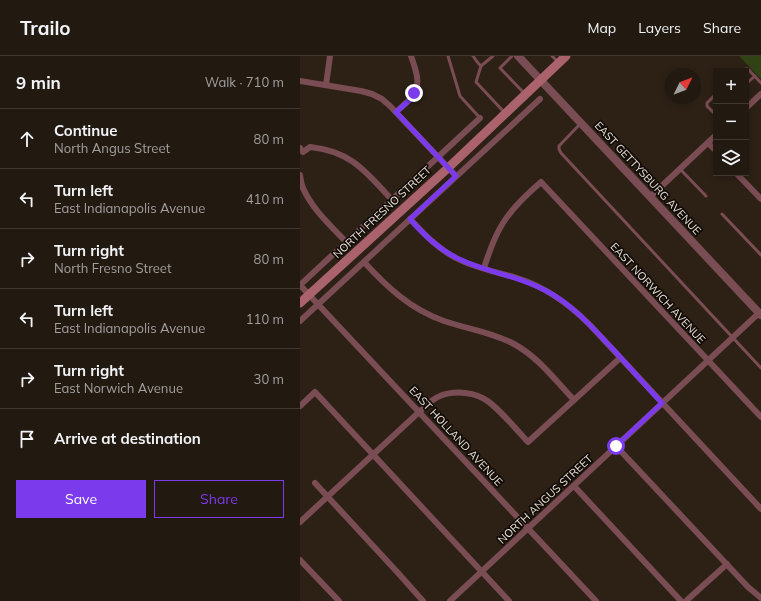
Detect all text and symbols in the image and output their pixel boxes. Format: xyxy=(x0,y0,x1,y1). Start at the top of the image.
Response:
text: Trailo xyxy=(20,16,71,40)
text: Map xyxy=(587,19,616,37)
text: Layers xyxy=(638,19,681,37)
text: Share xyxy=(703,19,741,37)
north arrow xyxy=(665,68,701,104)
map controls xyxy=(713,68,749,176)
button: + xyxy=(713,68,749,104)
text: 9 min xyxy=(16,72,61,93)
text: Walk · 710 m xyxy=(205,74,284,90)
route end xyxy=(405,84,423,102)
button: − xyxy=(713,104,749,140)
street label: EAST GETTYSBURG AVENUE xyxy=(592,118,704,238)
text: Continue xyxy=(54,121,117,140)
icon: ahead xyxy=(16,128,38,150)
text: 80 m xyxy=(254,131,284,147)
text: North Angus Street xyxy=(54,140,170,156)
button: layers xyxy=(713,140,749,176)
street label: NORTH FRESNO STREET xyxy=(330,163,434,261)
text: Turn left xyxy=(54,181,113,200)
icon: left xyxy=(16,188,38,210)
text: 410 m xyxy=(246,191,284,207)
text: East Indianapolis Avenue xyxy=(54,200,205,216)
street label: EAST NORWICH AVENUE xyxy=(608,240,708,346)
text: Turn right xyxy=(54,241,124,260)
icon: right xyxy=(16,248,38,270)
text: 80 m xyxy=(254,251,284,267)
text: North Fresno Street xyxy=(54,260,171,276)
text: Turn left xyxy=(54,301,113,320)
icon: left xyxy=(16,308,38,330)
text: 110 m xyxy=(246,311,284,327)
text: East Indianapolis Avenue xyxy=(54,320,205,336)
text: Turn right xyxy=(54,361,124,380)
icon: right xyxy=(16,368,38,390)
text: 30 m xyxy=(254,371,284,387)
text: East Norwich Avenue xyxy=(54,380,183,396)
street label: EAST HOLLAND AVENUE xyxy=(406,383,506,489)
icon: arrive xyxy=(16,428,38,450)
text: Arrive at destination xyxy=(54,429,201,448)
route start xyxy=(607,437,625,455)
street label: NORTH ANGUS STREET xyxy=(495,451,596,547)
button: Save xyxy=(16,480,146,518)
button: Share xyxy=(154,480,284,518)

